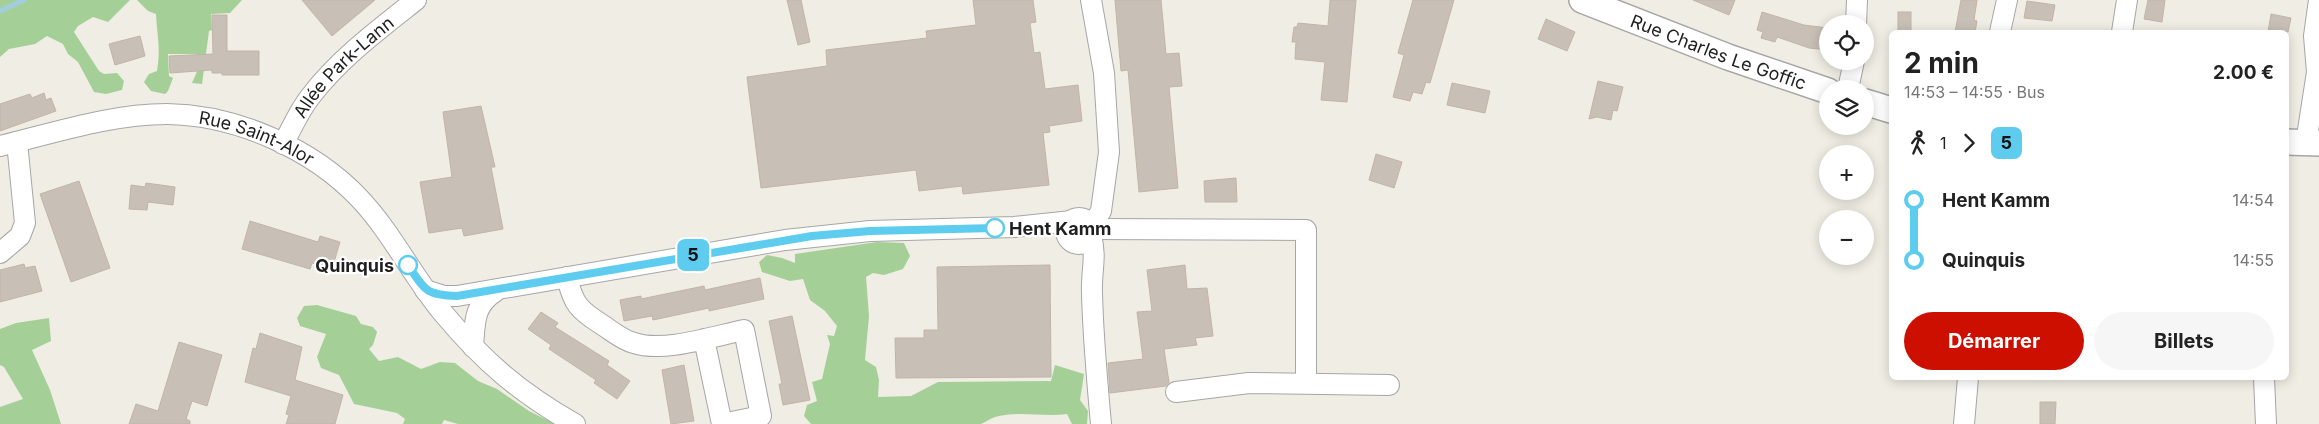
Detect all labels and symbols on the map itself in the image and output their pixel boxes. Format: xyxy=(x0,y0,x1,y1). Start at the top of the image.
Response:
street label: Rue Charles Le Goffic xyxy=(1628,10,1809,93)
street label: Allée Park-Lann xyxy=(289,12,397,121)
street label: Rue Saint-Alor xyxy=(198,106,318,169)
marker: Hent Kamm xyxy=(985,218,1005,238)
place label: Hent Kamm xyxy=(1009,218,1111,239)
line badge: 5 xyxy=(677,239,709,271)
place label: Quinquis xyxy=(315,255,394,276)
marker: Quinquis xyxy=(398,255,418,275)

